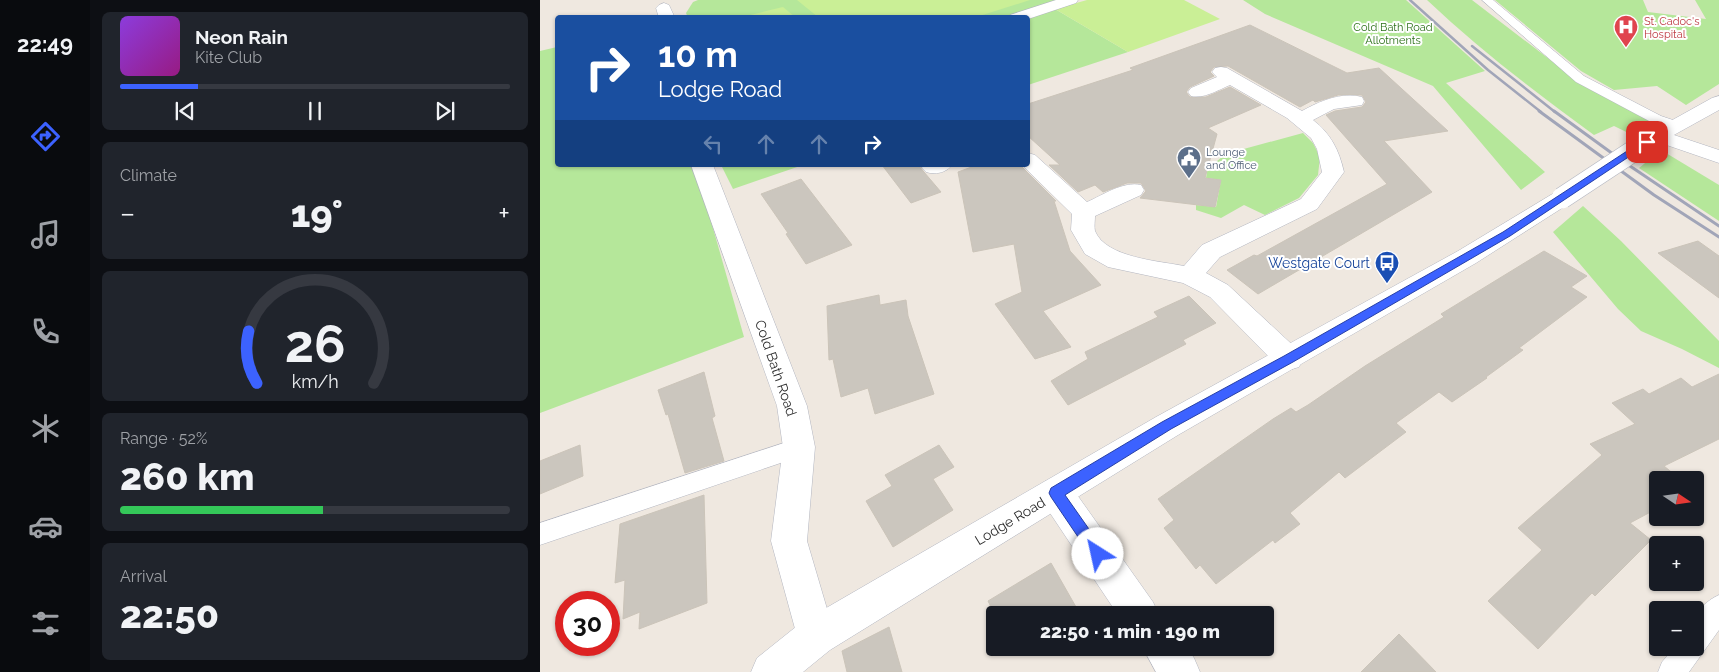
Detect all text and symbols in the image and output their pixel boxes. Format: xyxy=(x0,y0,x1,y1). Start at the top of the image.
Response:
hospital icon: St. Cadoc's Hospital xyxy=(1613,14,1639,48)
place label: St. Cadoc's Hospital xyxy=(1644,15,1699,41)
park label: Cold Bath Road Allotments xyxy=(1353,21,1433,47)
text: Neon Rain xyxy=(195,26,288,48)
text: 22:49 xyxy=(17,31,73,57)
text: 10 m xyxy=(658,34,738,75)
icon: right xyxy=(575,35,640,100)
text: Kite Club xyxy=(195,48,262,67)
text: Lodge Road xyxy=(658,76,782,102)
icon: previous xyxy=(171,97,199,125)
icon: pause xyxy=(301,97,329,125)
icon: next xyxy=(431,97,459,125)
icon: directions xyxy=(28,119,63,154)
pin xyxy=(1626,121,1668,163)
icon: arrive xyxy=(1633,128,1661,156)
icon: left xyxy=(699,130,727,158)
icon: ahead xyxy=(752,130,780,158)
icon: ahead xyxy=(805,130,833,158)
icon: right xyxy=(858,130,886,158)
public building icon: Lounge and Office xyxy=(1176,145,1202,179)
place label: Lounge and Office xyxy=(1206,146,1257,172)
text: Climate xyxy=(120,166,177,185)
text: 19° xyxy=(291,191,343,236)
text: − xyxy=(120,197,135,230)
text: + xyxy=(498,197,510,230)
icon: music xyxy=(28,217,63,252)
bus stop icon: Westgate Court xyxy=(1374,250,1400,284)
place label: Westgate Court xyxy=(1268,255,1370,271)
text: 26 xyxy=(285,313,345,374)
icon: phone xyxy=(28,314,63,349)
street label: Cold Bath Road xyxy=(752,318,800,418)
text: km/h xyxy=(291,371,339,392)
icon: climate xyxy=(28,411,63,446)
text: Range · 52% xyxy=(120,429,207,448)
text: 260 km xyxy=(120,454,254,499)
north arrow xyxy=(1649,471,1704,526)
map controls xyxy=(1649,471,1704,656)
street label: Lodge Road xyxy=(972,494,1048,548)
icon: car xyxy=(28,509,63,544)
position arrow xyxy=(1071,527,1123,579)
button: + xyxy=(1649,536,1704,591)
text: Arrival xyxy=(120,567,167,586)
speed limit sign: 30 xyxy=(555,591,620,656)
text: 22:50 xyxy=(120,592,219,637)
button: − xyxy=(1649,601,1704,656)
icon: filters xyxy=(28,606,63,641)
text: 22:50 · 1 min · 190 m xyxy=(1040,620,1220,642)

